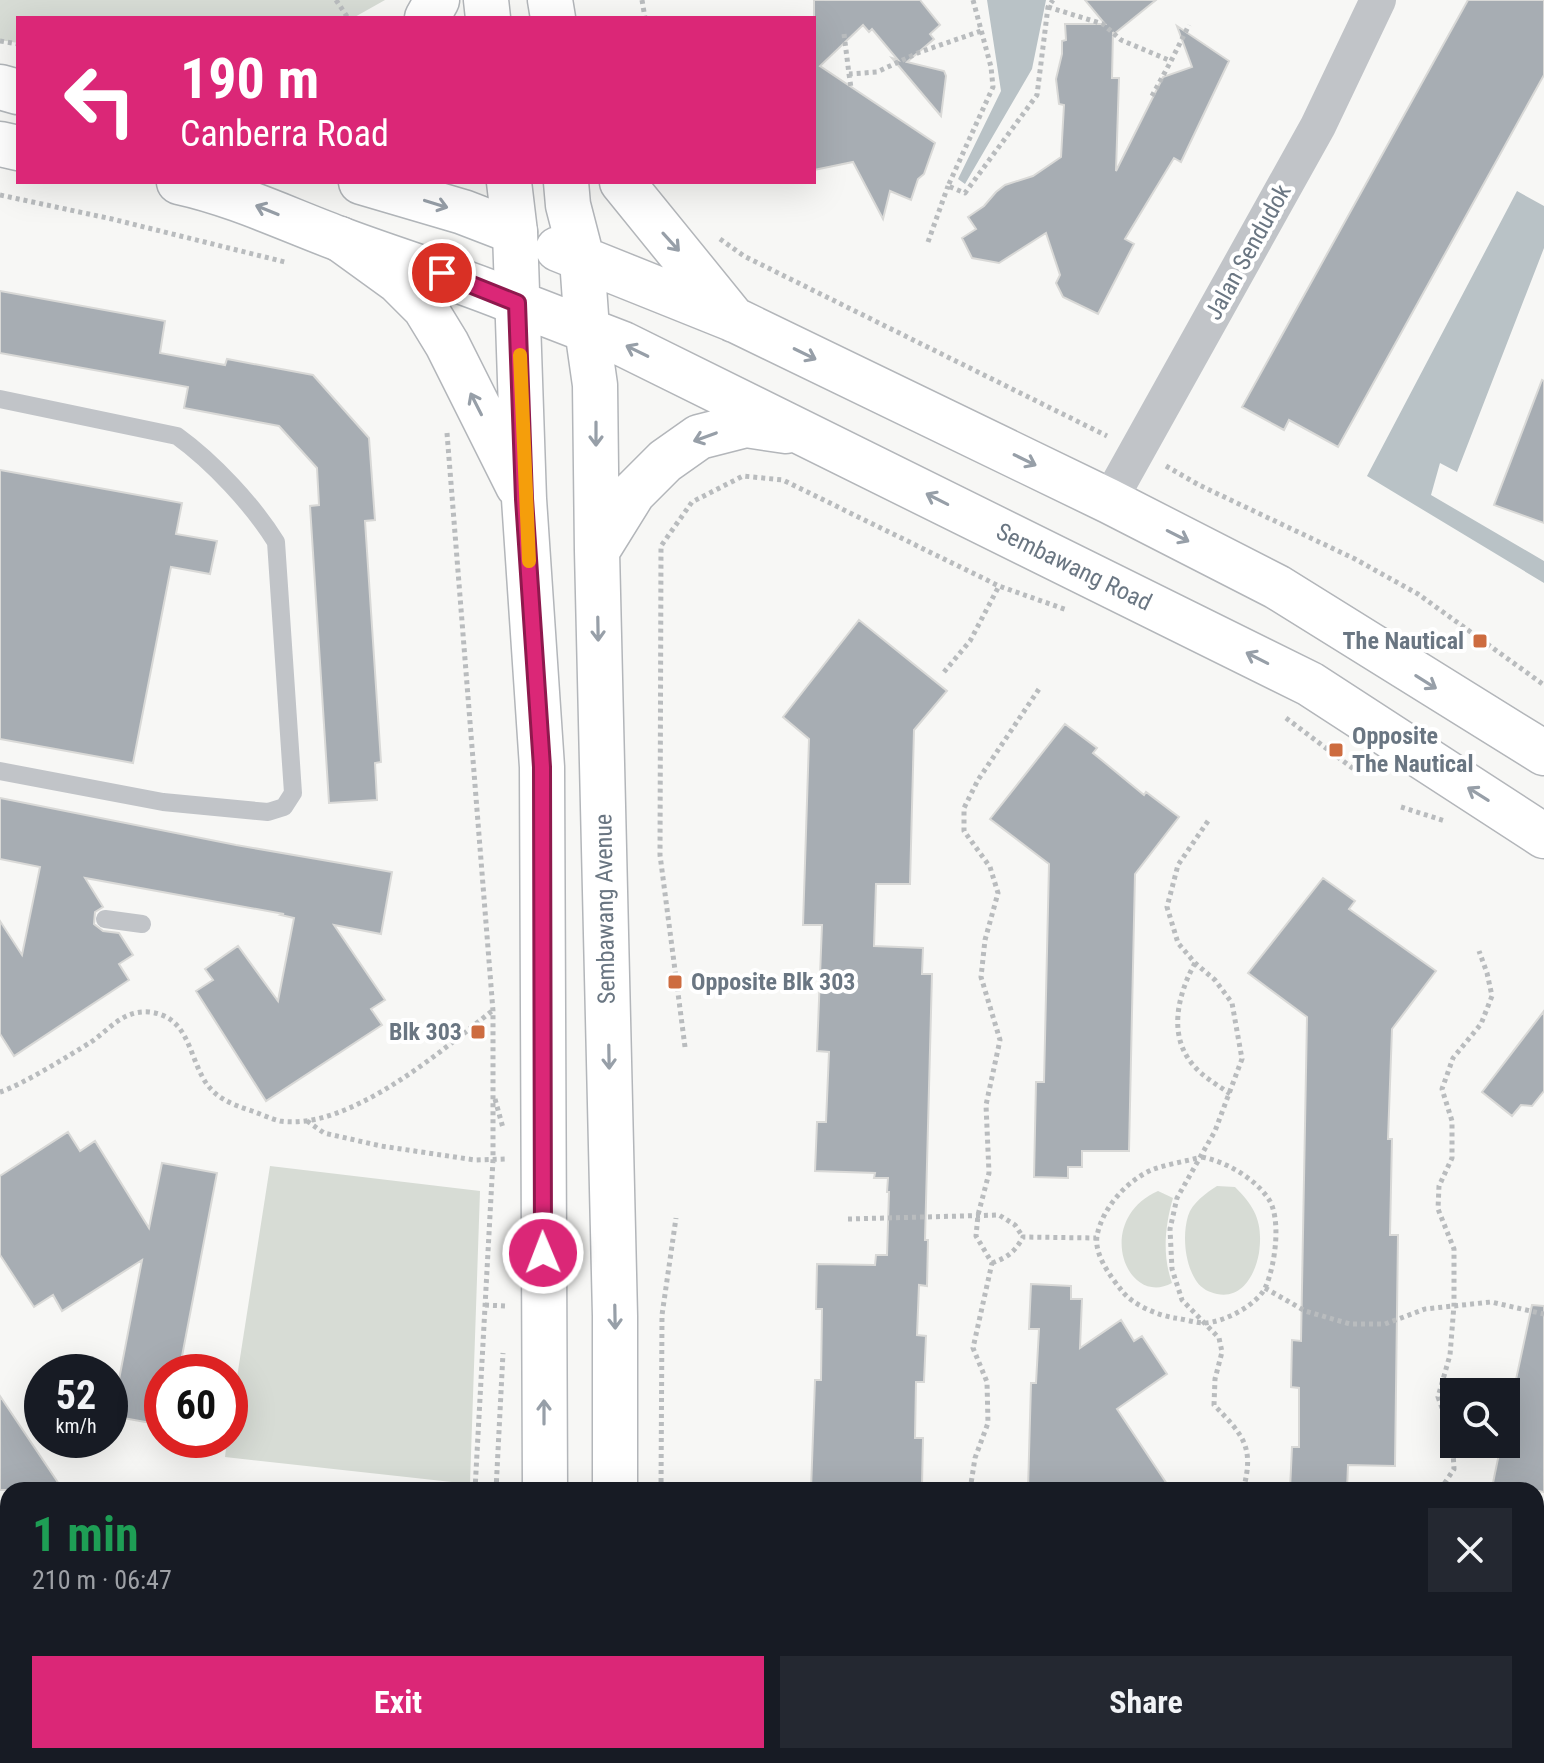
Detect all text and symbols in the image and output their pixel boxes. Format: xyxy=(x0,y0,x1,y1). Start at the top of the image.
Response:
text: 190 m xyxy=(180,46,319,112)
icon: left xyxy=(48,48,152,152)
text: Canberra Road xyxy=(180,113,389,155)
street label: Jalan Sendudok xyxy=(1199,179,1297,325)
one-way arrow xyxy=(423,198,448,212)
one-way arrow xyxy=(255,202,280,216)
one-way arrow xyxy=(662,232,680,252)
pin xyxy=(408,239,476,307)
icon: arrive xyxy=(420,251,464,295)
one-way arrow xyxy=(626,343,650,358)
one-way arrow xyxy=(793,347,817,362)
one-way arrow xyxy=(468,393,484,417)
one-way arrow xyxy=(588,420,603,447)
one-way arrow xyxy=(693,431,718,445)
one-way arrow xyxy=(1013,453,1037,468)
one-way arrow xyxy=(925,491,949,507)
street label: Sembawang Road xyxy=(992,517,1156,617)
one-way arrow xyxy=(1166,529,1190,545)
one-way arrow xyxy=(591,615,606,642)
place label: The Nautical xyxy=(1343,627,1464,655)
marker: The Nautical xyxy=(1471,632,1489,650)
one-way arrow xyxy=(1246,649,1270,665)
one-way arrow xyxy=(1415,674,1437,690)
place label: Opposite The Nautical xyxy=(1352,722,1473,778)
marker: Opposite The Nautical xyxy=(1327,741,1345,759)
one-way arrow xyxy=(1467,786,1490,802)
street label: Sembawang Avenue xyxy=(589,814,621,1004)
place label: Opposite Blk 303 xyxy=(691,968,855,996)
marker: Opposite Blk 303 xyxy=(666,973,684,991)
place label: Blk 303 xyxy=(389,1018,462,1046)
marker: Blk 303 xyxy=(469,1023,487,1041)
one-way arrow xyxy=(601,1043,617,1070)
position arrow xyxy=(501,1211,585,1295)
one-way arrow xyxy=(607,1303,623,1330)
speed limit sign: 60 xyxy=(144,1354,248,1458)
text: 52 xyxy=(56,1372,96,1419)
map controls xyxy=(1440,1378,1520,1458)
button: search xyxy=(1440,1378,1520,1458)
one-way arrow xyxy=(537,1399,552,1426)
text: km/h xyxy=(55,1414,97,1438)
text: 1 min xyxy=(32,1506,139,1563)
button: close xyxy=(1428,1508,1512,1592)
text: 210 m · 06:47 xyxy=(32,1565,172,1595)
button: Exit xyxy=(32,1656,764,1748)
button: Share xyxy=(780,1656,1512,1748)

